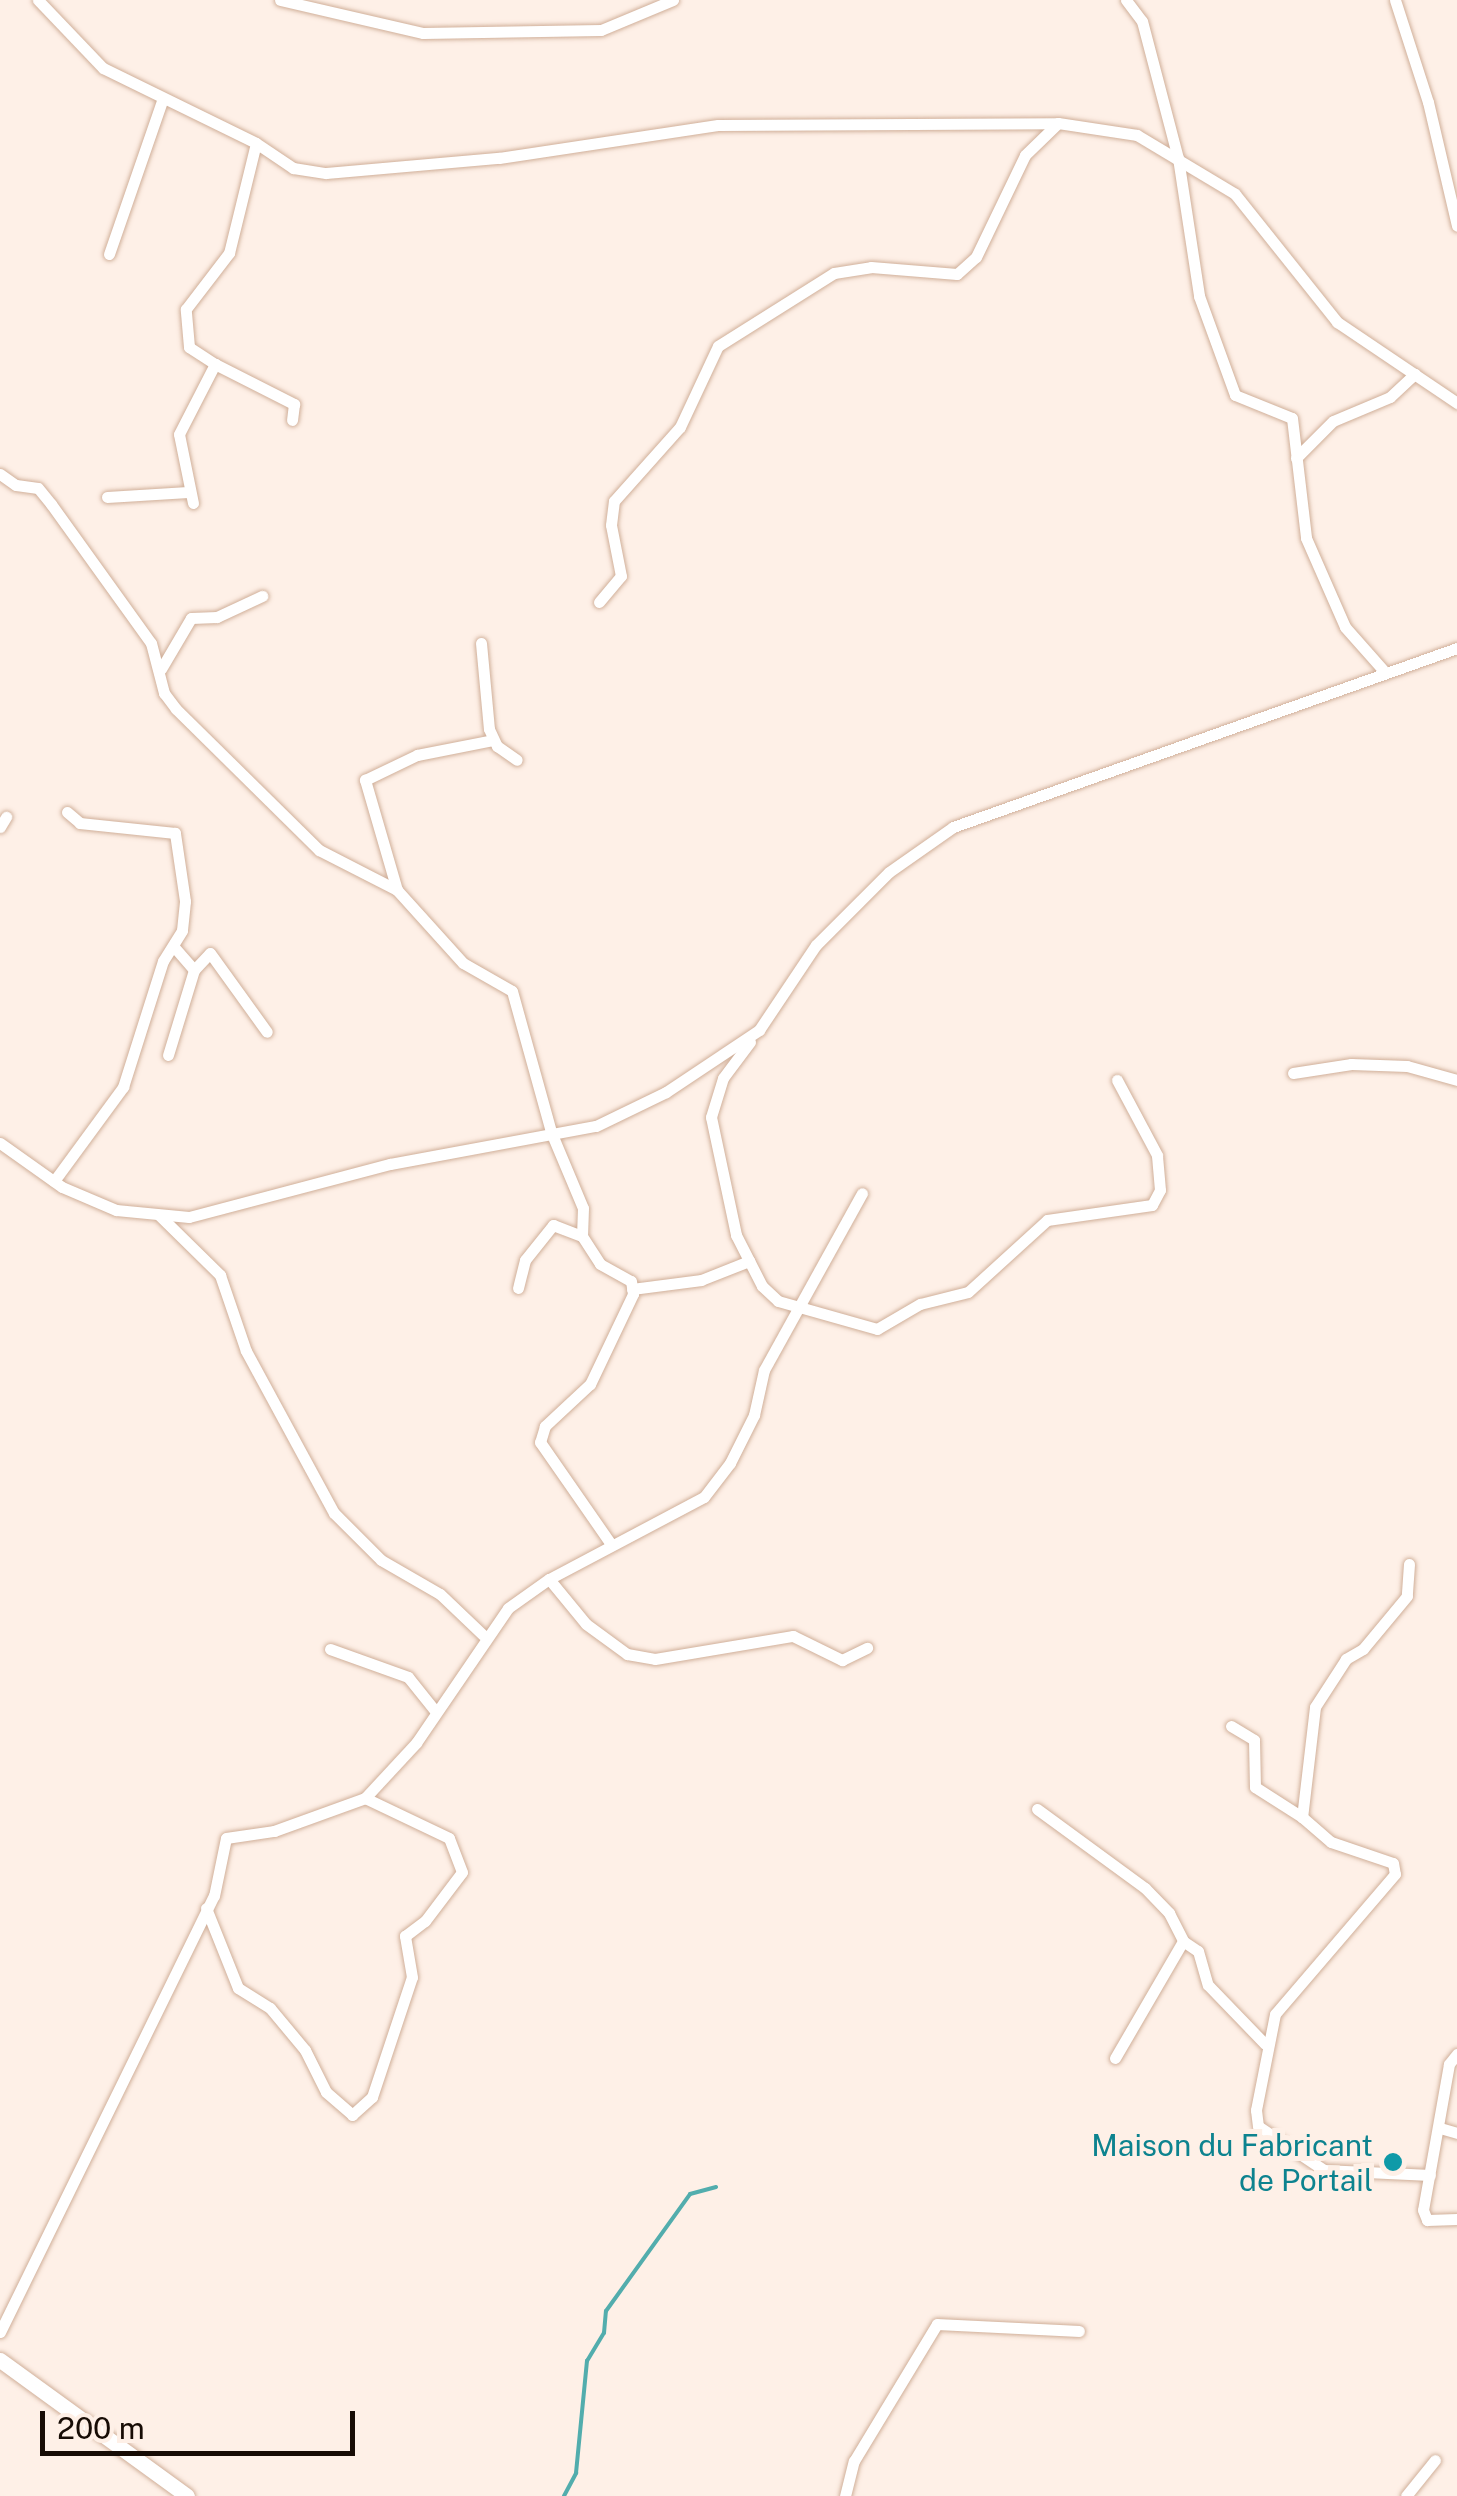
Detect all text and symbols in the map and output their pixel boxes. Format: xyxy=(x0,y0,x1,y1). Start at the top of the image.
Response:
place label: Maison du Fabricant de Portail xyxy=(1091,2127,1373,2198)
marker: Maison du Fabricant de Portail xyxy=(1382,2151,1404,2173)
scale bar xyxy=(45,2391,360,2453)
text: 200 m xyxy=(57,2410,145,2446)

